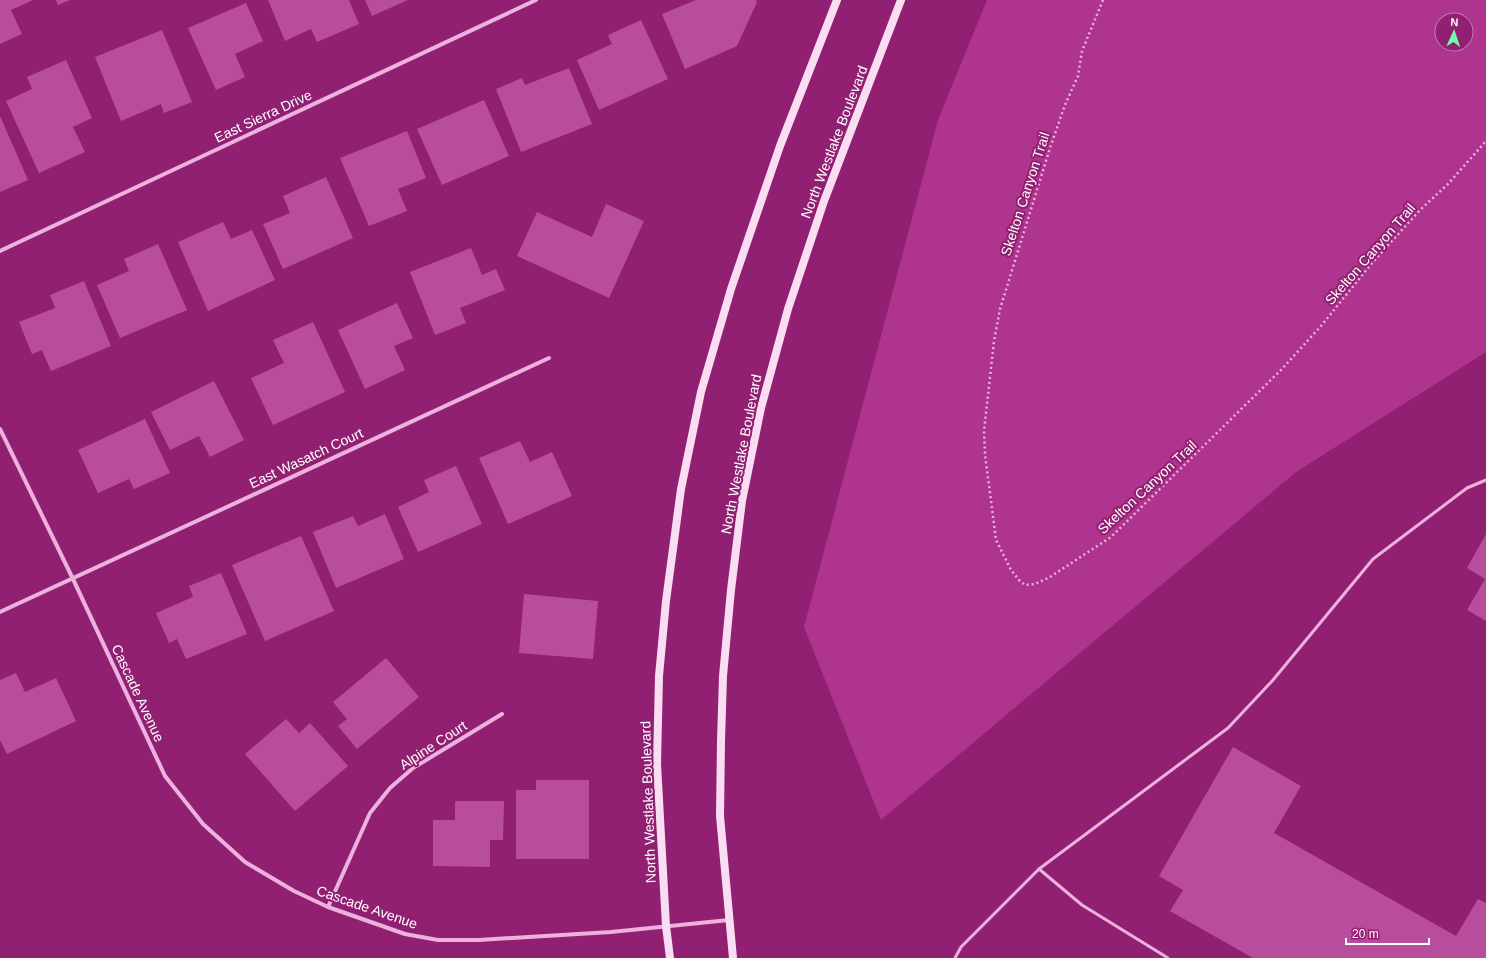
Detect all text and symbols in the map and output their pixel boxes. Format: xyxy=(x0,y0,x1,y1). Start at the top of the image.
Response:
north arrow xyxy=(1434,12,1474,52)
text: N xyxy=(1450,16,1459,28)
street label: North Westlake Boulevard xyxy=(797,63,871,221)
street label: East Sierra Drive xyxy=(212,86,315,146)
street label: Skelton Canyon Trail xyxy=(997,130,1053,258)
street label: Skelton Canyon Trail xyxy=(1322,200,1418,308)
street label: North Westlake Boulevard xyxy=(718,373,764,535)
street label: East Wasatch Court xyxy=(246,425,366,491)
street label: Skelton Canyon Trail xyxy=(1094,437,1200,537)
street label: Cascade Avenue xyxy=(108,642,168,744)
street label: Alpine Court xyxy=(396,717,470,773)
street label: North Westlake Boulevard xyxy=(637,721,659,883)
street label: Cascade Avenue xyxy=(314,882,420,932)
scale bar xyxy=(1346,920,1429,946)
text: 20 m xyxy=(1352,927,1379,941)

